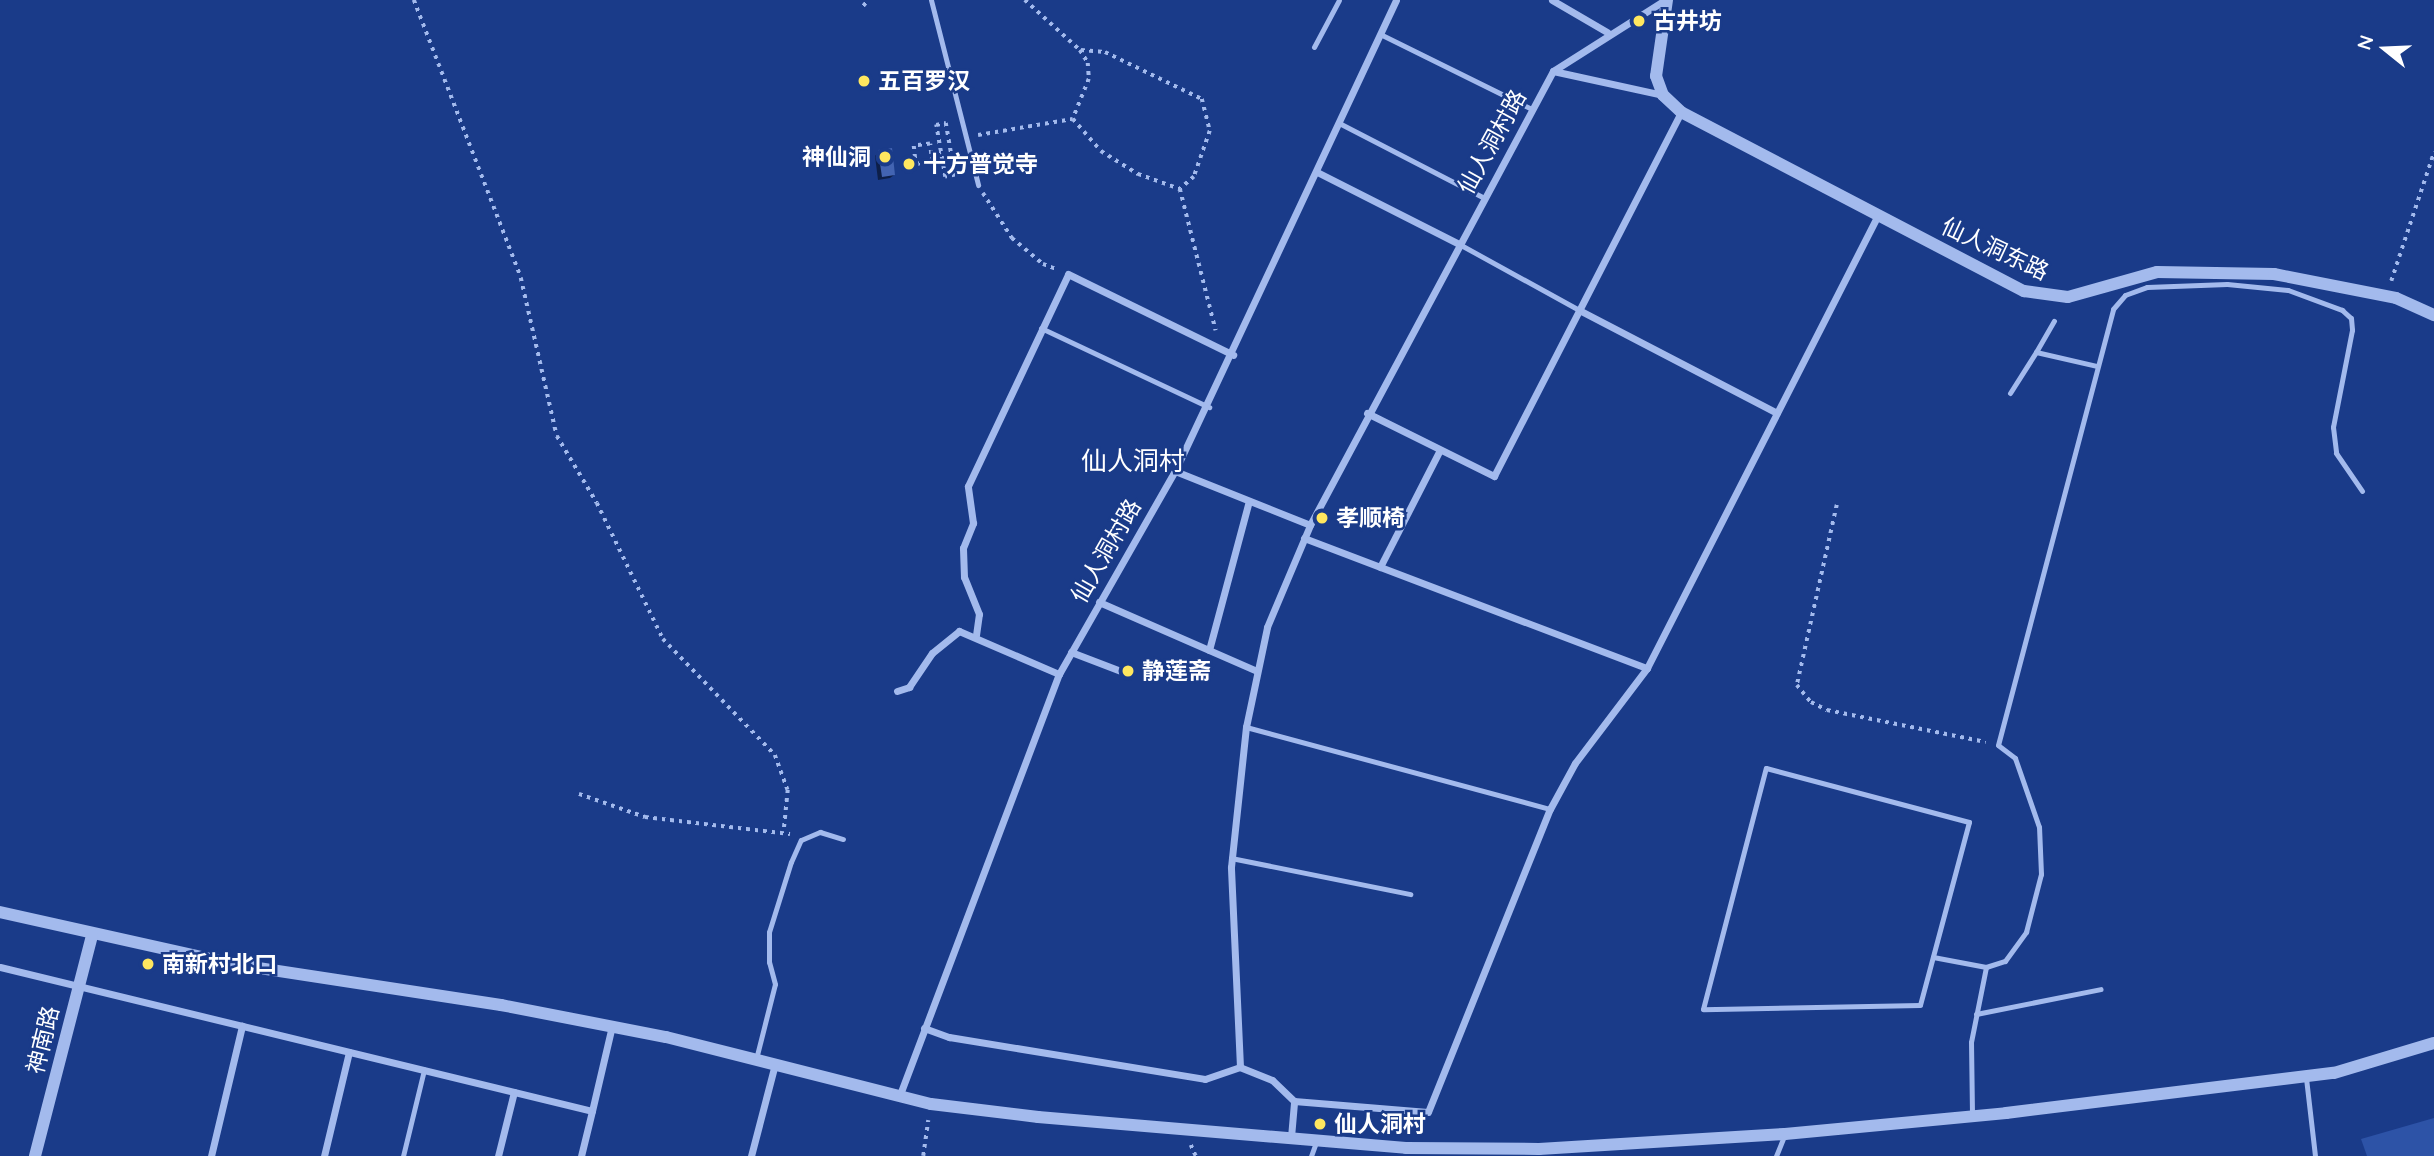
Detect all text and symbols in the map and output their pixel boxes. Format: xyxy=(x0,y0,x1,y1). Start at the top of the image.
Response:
place label: 古井坊 xyxy=(1653,7,1722,35)
marker: 古井坊 xyxy=(1631,13,1647,29)
north arrow xyxy=(2350,14,2420,84)
text: N xyxy=(2351,32,2379,53)
place label: 五百罗汉 xyxy=(878,67,970,95)
marker: 五百罗汉 xyxy=(856,73,872,89)
street label: 仙人洞村路 xyxy=(1452,85,1532,199)
place label: 神仙洞 xyxy=(802,143,871,171)
marker: 神仙洞 xyxy=(877,149,893,165)
place label: 十方普觉寺 xyxy=(923,150,1038,178)
marker: 十方普觉寺 xyxy=(901,156,917,172)
street label: 仙人洞东路 xyxy=(1937,212,2053,286)
district label: 仙人洞村 xyxy=(1081,445,1185,477)
street label: 仙人洞村路 xyxy=(1065,494,1147,608)
place label: 孝顺椅 xyxy=(1336,504,1405,532)
marker: 孝顺椅 xyxy=(1314,510,1330,526)
place label: 静莲斋 xyxy=(1142,657,1211,685)
marker: 静莲斋 xyxy=(1120,663,1136,679)
place label: 南新村北口 xyxy=(162,950,277,978)
marker: 南新村北口 xyxy=(140,956,156,972)
street label: 神南路 xyxy=(21,1003,65,1077)
place label: 仙人洞村 xyxy=(1334,1110,1426,1138)
marker: 仙人洞村 xyxy=(1312,1116,1328,1132)

